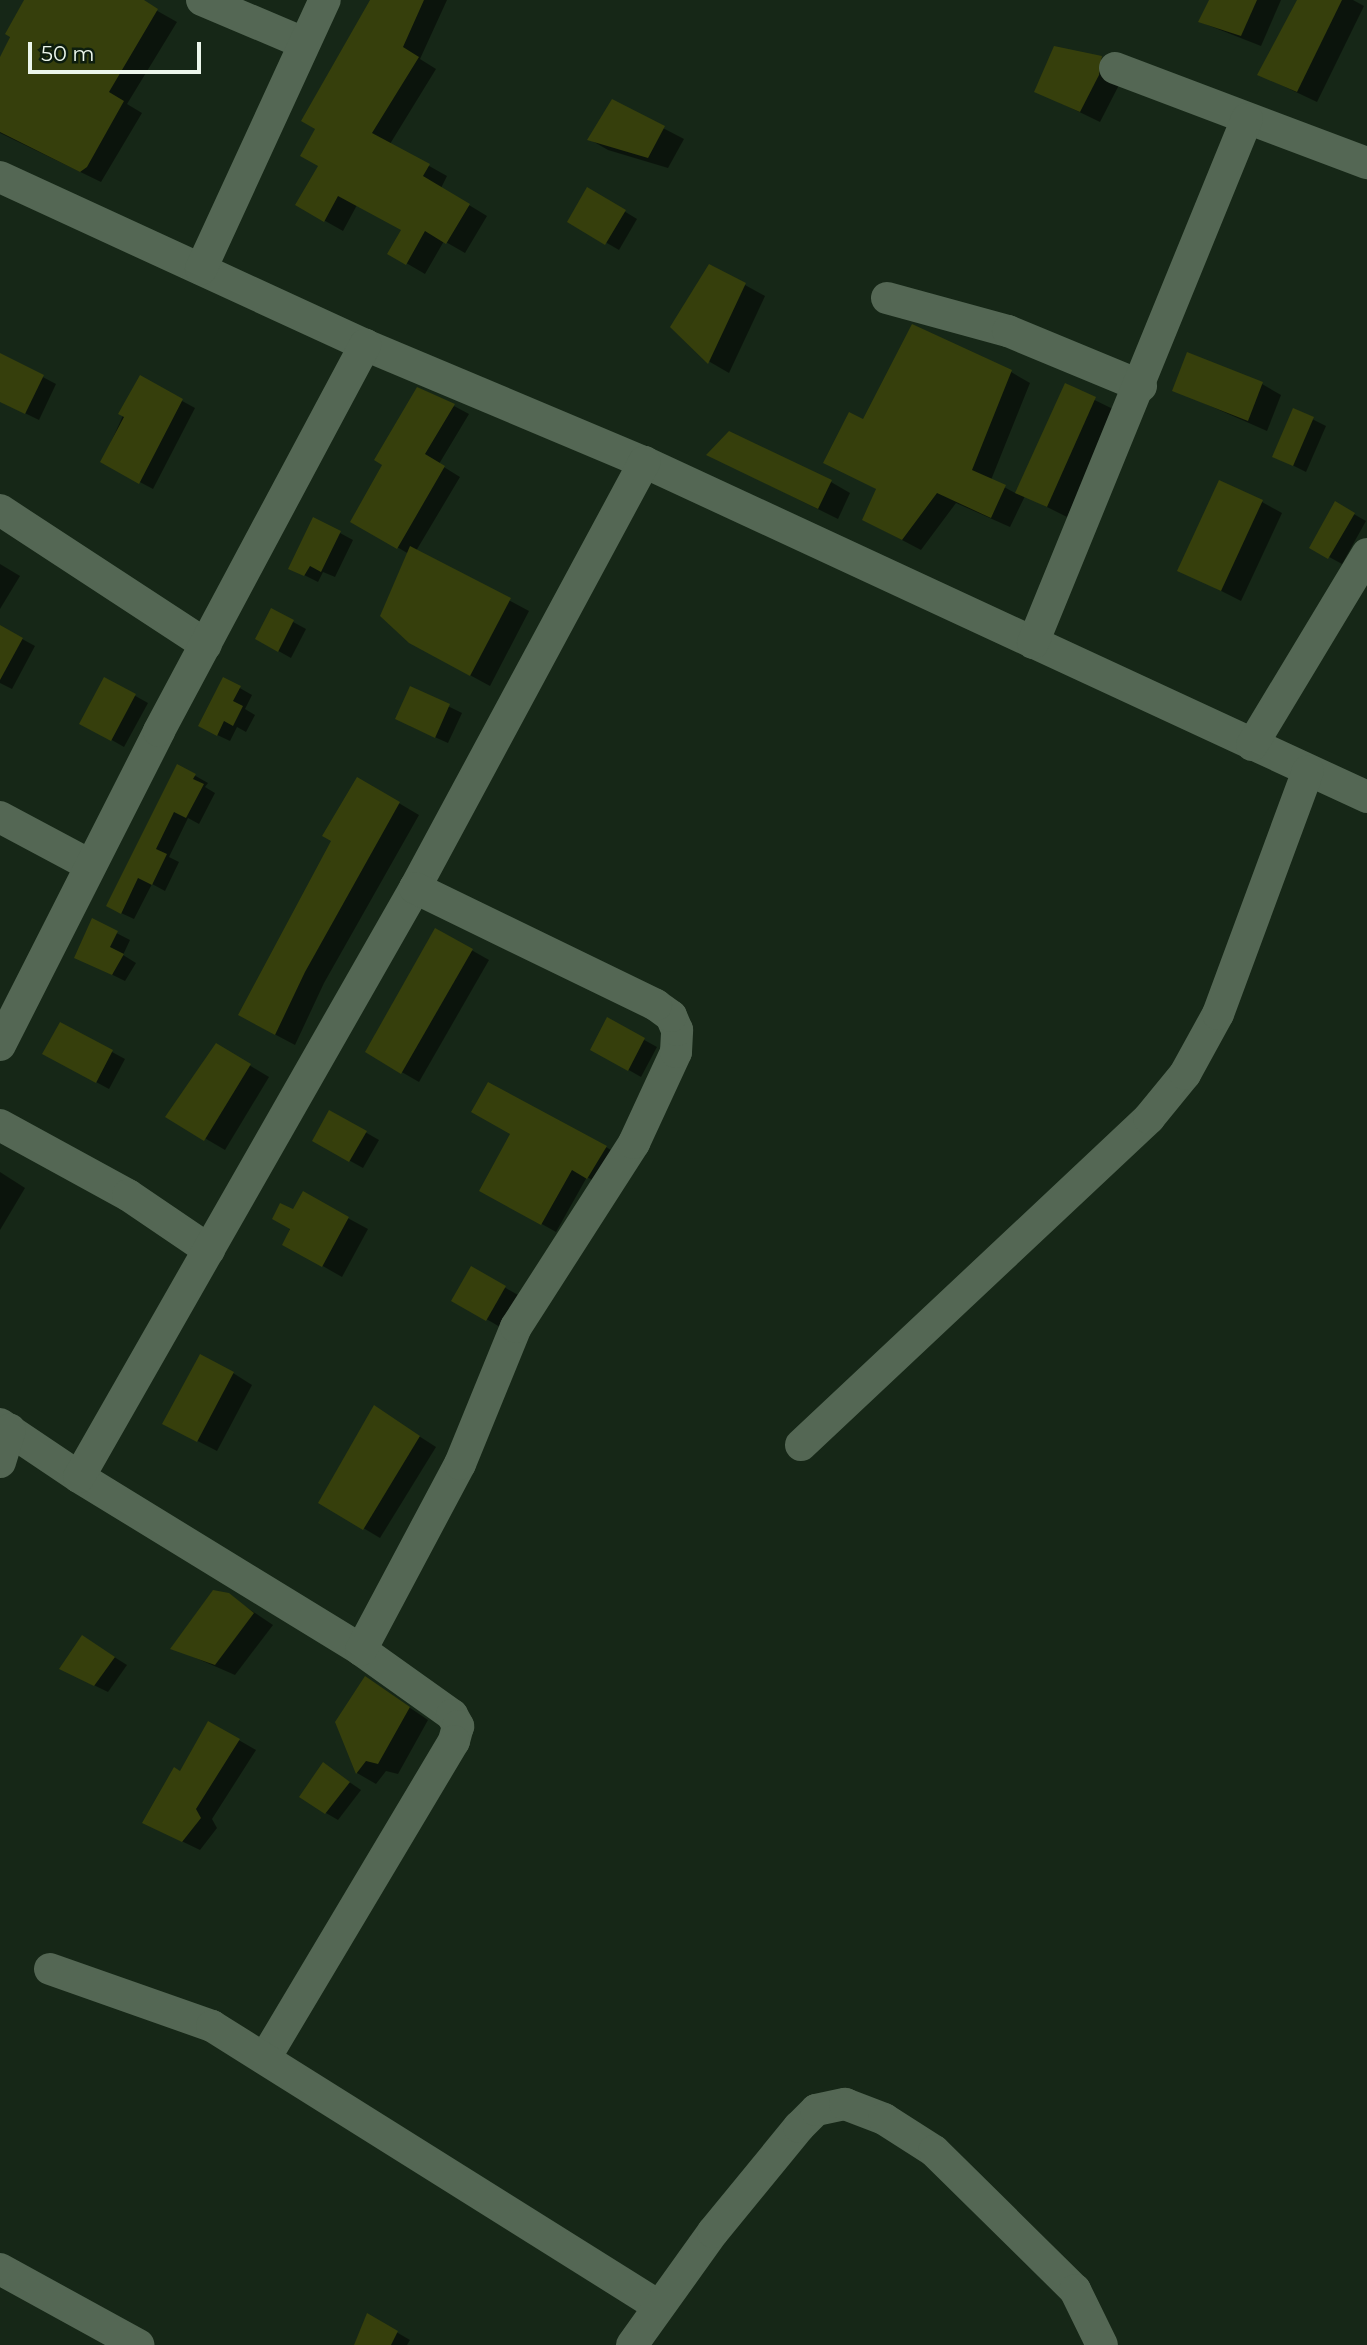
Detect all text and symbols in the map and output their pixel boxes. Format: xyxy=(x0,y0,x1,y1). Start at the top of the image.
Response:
scale bar xyxy=(32,28,205,72)
text: 50 m xyxy=(41,41,95,66)

